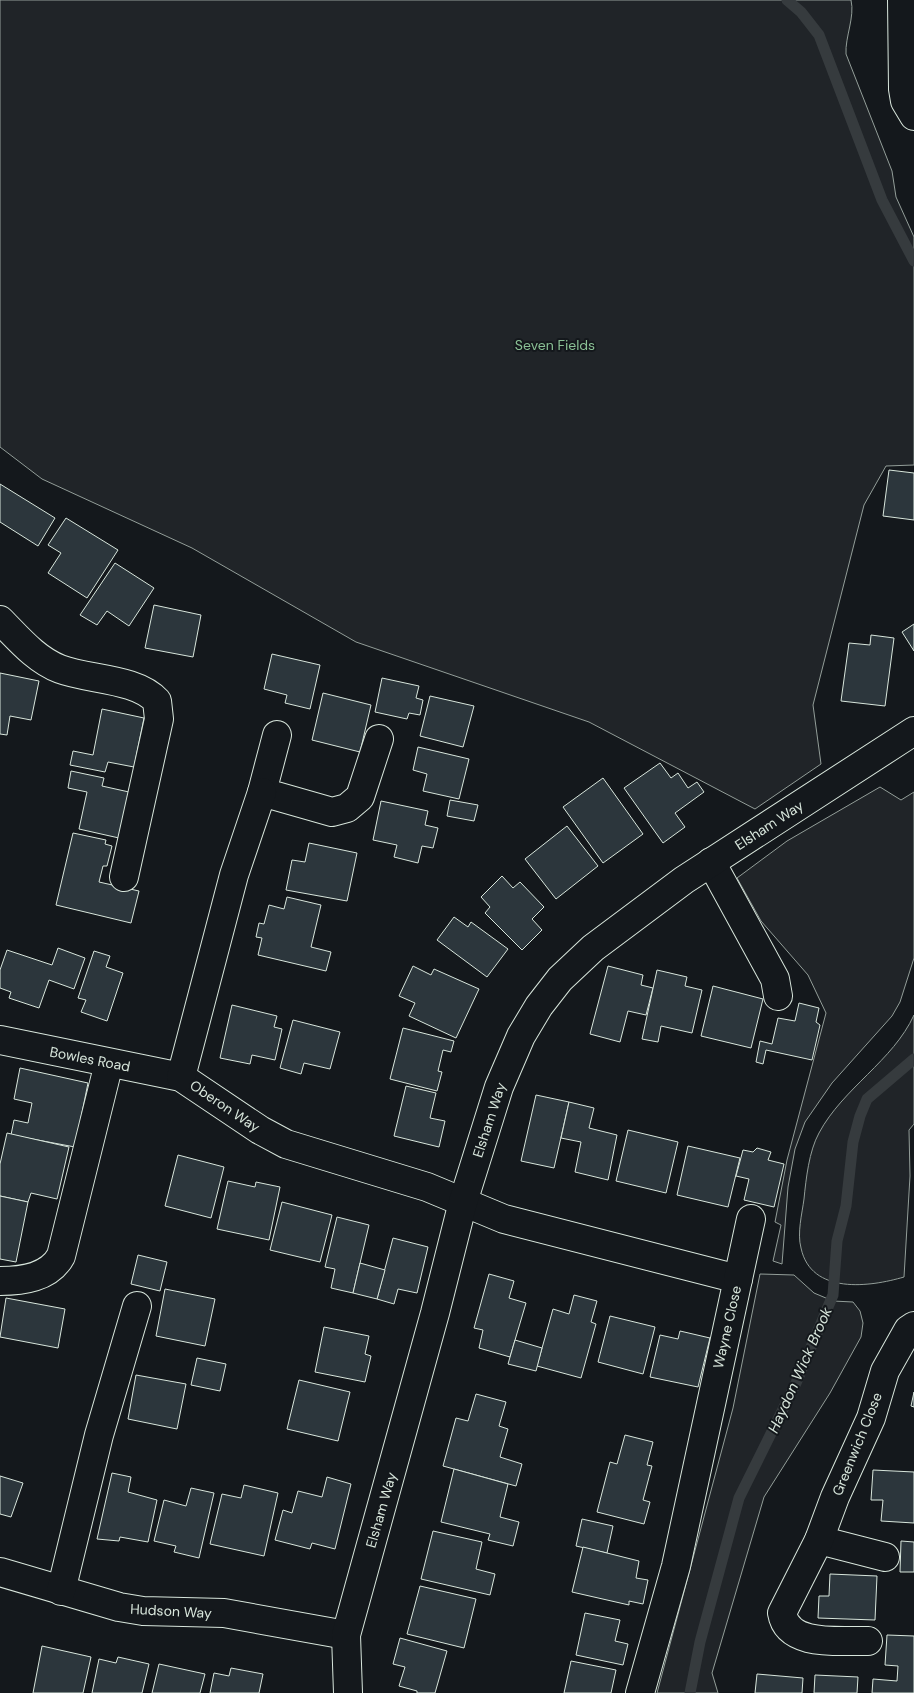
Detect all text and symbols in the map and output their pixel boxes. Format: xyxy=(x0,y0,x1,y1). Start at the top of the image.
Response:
park label: Seven Fields xyxy=(515,336,595,354)
street label: Elsham Way xyxy=(731,796,807,854)
street label: Bowles Road xyxy=(48,1042,132,1076)
street label: Oberon Way xyxy=(187,1076,264,1136)
street label: Elsham Way xyxy=(468,1080,510,1160)
street label: Wayne Close xyxy=(709,1284,745,1370)
water label: Haydon Wick Brook xyxy=(763,1304,837,1436)
street label: Greenwich Close xyxy=(828,1390,886,1498)
street label: Elsham Way xyxy=(362,1470,400,1550)
street label: Hudson Way xyxy=(130,1600,212,1622)

